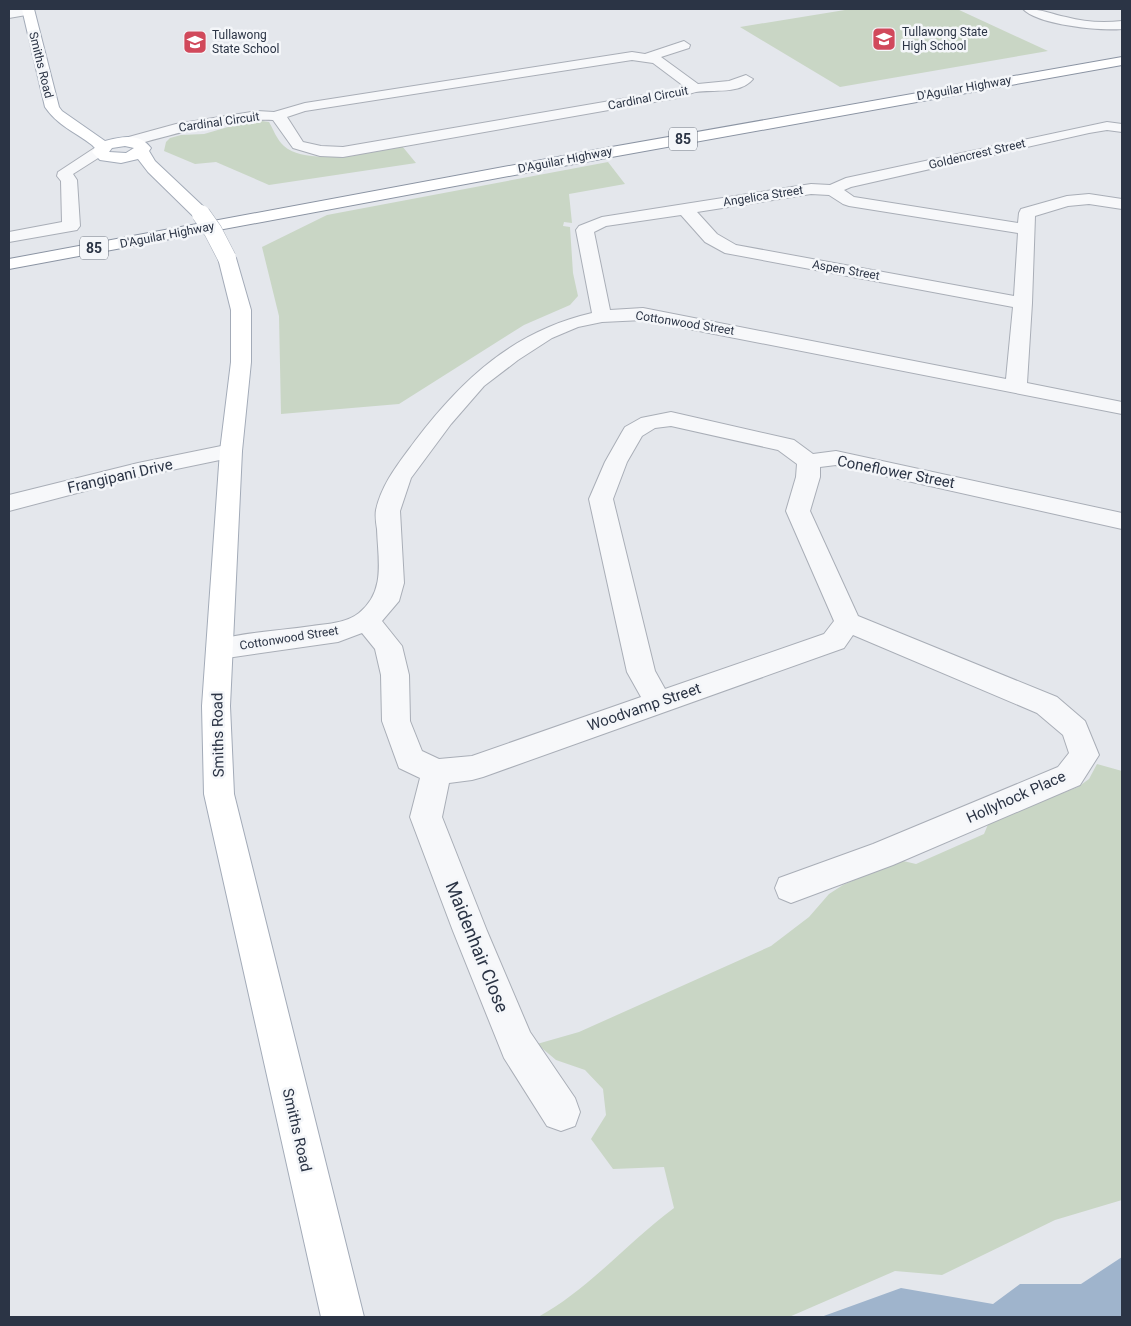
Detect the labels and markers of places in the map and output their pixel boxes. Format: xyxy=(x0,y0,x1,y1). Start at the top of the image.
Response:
place label: Tullawong State High School xyxy=(902,25,988,53)
school or university icon: Tullawong State High School xyxy=(871,26,897,52)
place label: Tullawong State School xyxy=(212,28,279,56)
school or university icon: Tullawong State School xyxy=(182,29,208,55)

